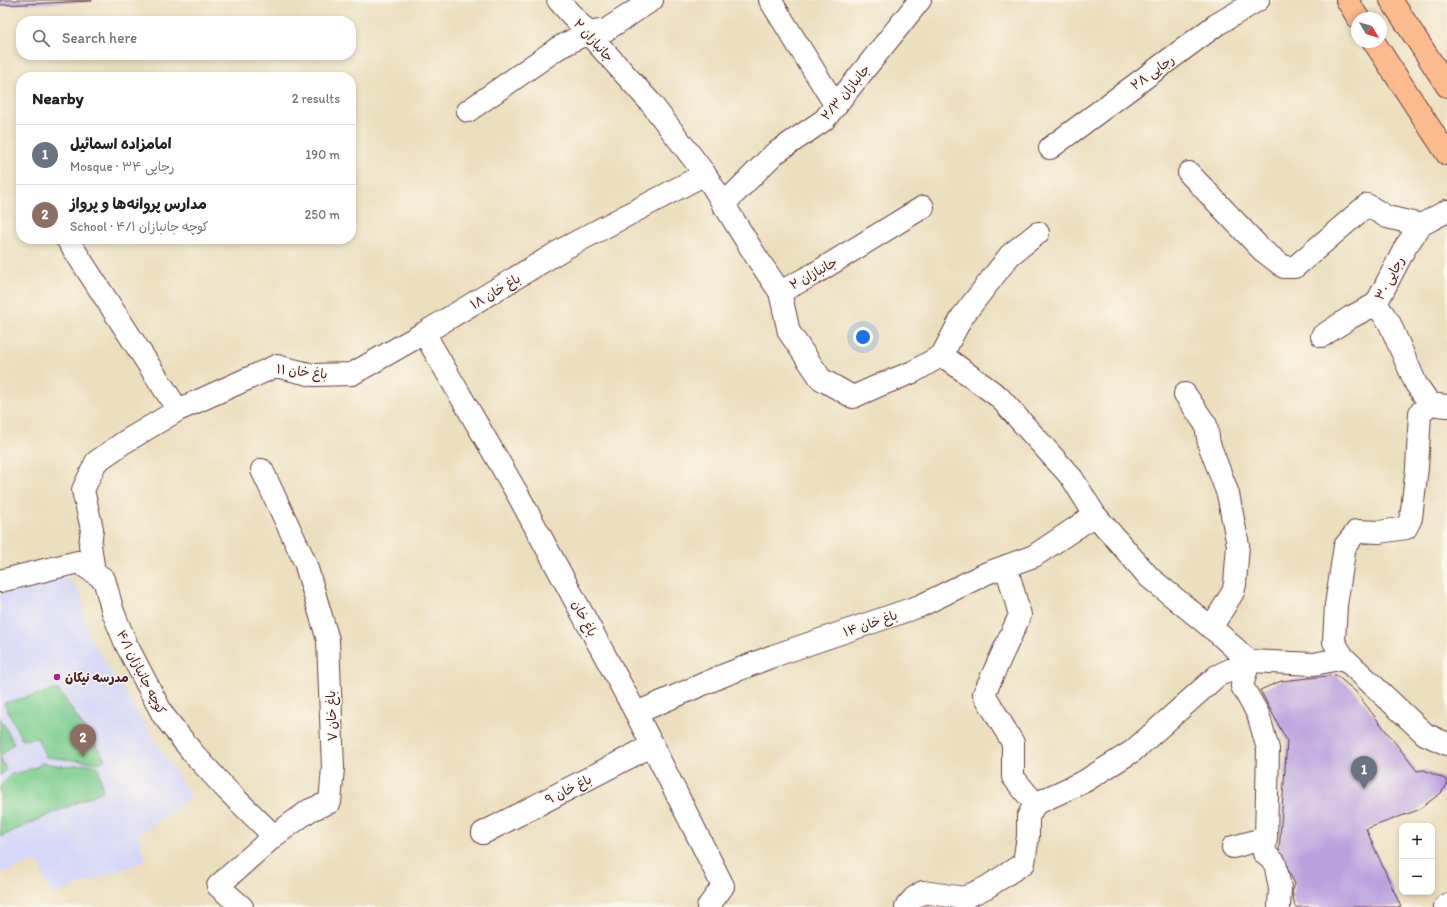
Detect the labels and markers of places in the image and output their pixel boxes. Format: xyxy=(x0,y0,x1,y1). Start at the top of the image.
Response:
place label: مدرسه نیکان xyxy=(65,670,129,686)
marker: مدرسه نیکان xyxy=(52,672,62,682)
pin: 2 xyxy=(70,724,96,757)
pin: 1 xyxy=(1351,756,1377,789)

